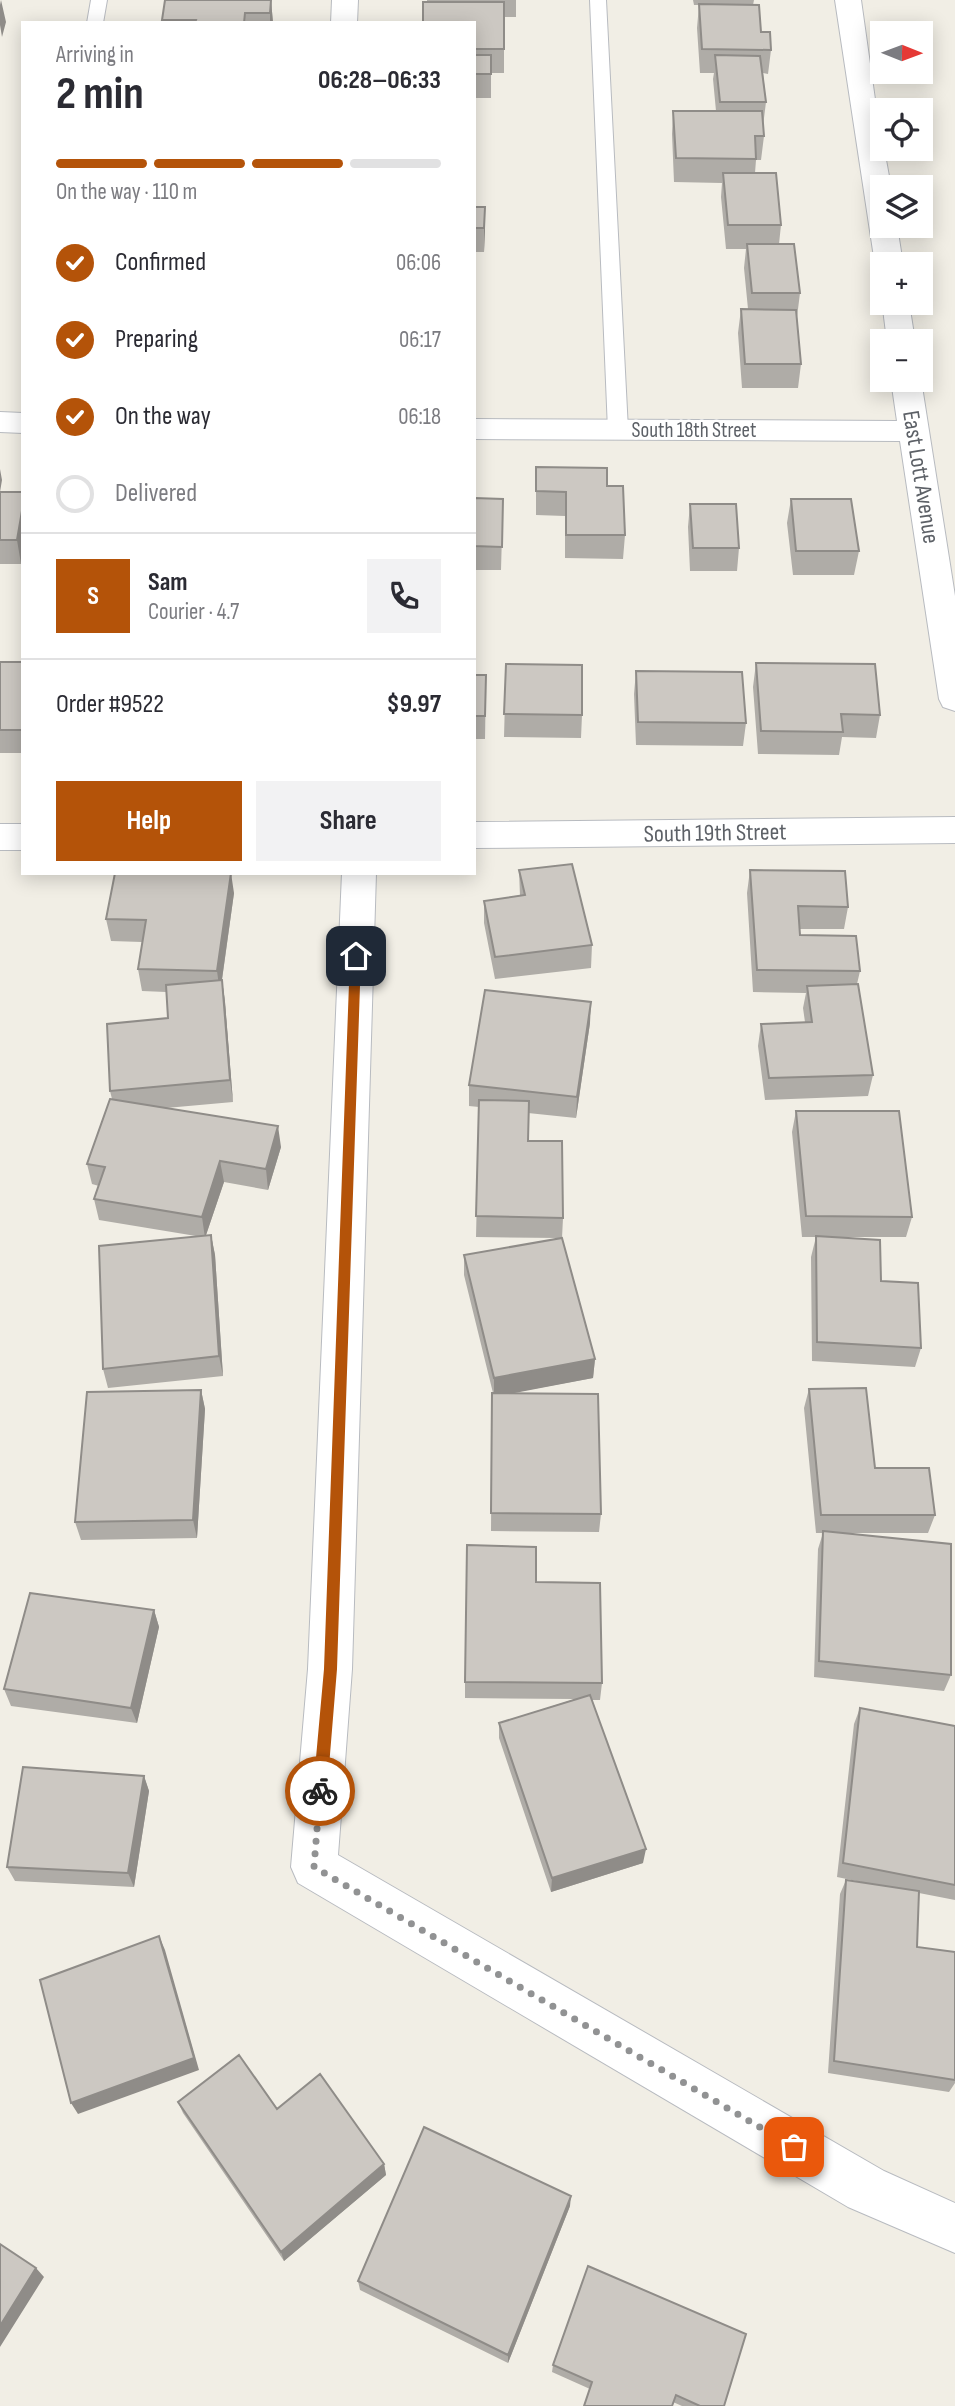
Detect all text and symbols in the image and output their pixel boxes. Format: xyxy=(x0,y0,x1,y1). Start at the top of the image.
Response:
north arrow xyxy=(870,21,933,84)
map controls xyxy=(870,21,933,392)
text: Arriving in xyxy=(56,41,134,69)
text: 06:28–06:33 xyxy=(318,65,441,96)
text: 2 min xyxy=(56,67,144,122)
button: locate xyxy=(870,98,933,161)
button: layers xyxy=(870,175,933,238)
text: On the way · 110 m xyxy=(56,178,197,206)
icon: check xyxy=(56,244,94,282)
text: Confirmed xyxy=(115,247,206,278)
text: 06:06 xyxy=(396,249,441,277)
button: + xyxy=(870,252,933,315)
icon: check xyxy=(56,321,94,359)
text: Preparing xyxy=(115,324,198,355)
text: 06:17 xyxy=(399,326,441,354)
button: − xyxy=(870,329,933,392)
icon: check xyxy=(56,398,94,436)
text: On the way xyxy=(115,401,211,432)
text: 06:18 xyxy=(398,403,441,431)
street label: East Lott Avenue xyxy=(896,408,946,546)
street label: South 18th Street xyxy=(632,418,756,443)
text: Delivered xyxy=(115,478,197,509)
button: phone xyxy=(367,559,441,633)
text: Sam xyxy=(148,567,188,598)
text: S xyxy=(87,581,99,612)
text: Courier · 4.7 xyxy=(148,598,239,626)
text: Order #9522 xyxy=(56,689,164,720)
text: $9.97 xyxy=(387,689,441,720)
button: Help xyxy=(56,781,242,861)
button: Share xyxy=(256,781,441,861)
street label: South 19th Street xyxy=(643,817,787,849)
pin xyxy=(326,926,386,986)
icon: home xyxy=(337,937,375,975)
courier xyxy=(285,1756,355,1826)
icon: bike xyxy=(301,1772,339,1810)
pin xyxy=(764,2117,824,2177)
icon: bag xyxy=(775,2128,813,2166)

